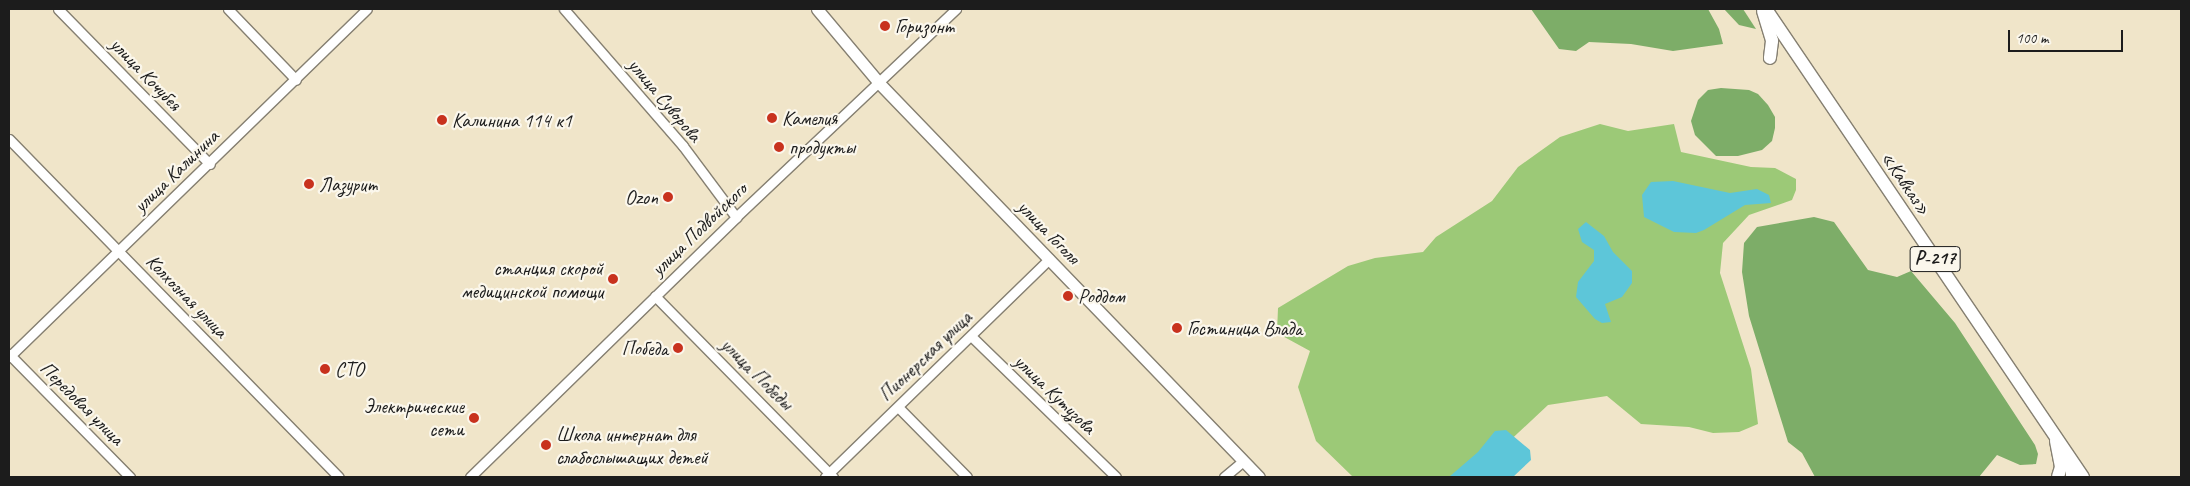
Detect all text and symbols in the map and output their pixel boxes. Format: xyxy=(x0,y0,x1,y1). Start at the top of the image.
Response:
place label: Горизонт xyxy=(895,14,954,38)
marker: Горизонт xyxy=(879,20,891,32)
scale bar xyxy=(2010,20,2125,52)
text: 100 m xyxy=(2016,29,2048,48)
street label: улица Кочубея xyxy=(105,33,187,115)
street label: улица Суворова xyxy=(623,53,707,147)
place label: Камелия xyxy=(782,106,837,130)
place label: Калинина 114 к1 xyxy=(452,108,572,132)
marker: Камелия xyxy=(766,112,778,124)
marker: Калинина 114 к1 xyxy=(436,114,448,126)
street label: улица Калинина xyxy=(128,124,224,218)
place label: продукты xyxy=(789,135,855,159)
marker: продукты xyxy=(773,141,785,153)
street label: «Кавказ» xyxy=(1876,146,1936,220)
place label: Лазурит xyxy=(319,172,377,196)
street label: улица Подвойского xyxy=(646,177,752,281)
marker: Лазурит xyxy=(303,178,315,190)
place label: Ozon xyxy=(625,185,658,209)
marker: Ozon xyxy=(662,191,674,203)
street label: улица Гоголя xyxy=(1013,195,1085,269)
road number: Р-217 xyxy=(1909,242,1961,276)
street label: Колхозная улица xyxy=(140,248,234,344)
place label: станция скорой медицинской помощи xyxy=(461,256,603,303)
marker: станция скорой медицинской помощи xyxy=(607,273,619,285)
place label: Роддом xyxy=(1078,284,1124,308)
marker: Роддом xyxy=(1062,290,1074,302)
street label: Пионерская улица xyxy=(873,305,977,407)
place label: Гостиница Влада xyxy=(1187,316,1304,340)
marker: Гостиница Влада xyxy=(1171,322,1183,334)
street label: улица Победы xyxy=(716,333,798,415)
place label: Победа xyxy=(622,336,668,360)
marker: Победа xyxy=(672,342,684,354)
street label: улица Кутузова xyxy=(1009,349,1101,439)
street label: Передовая улица xyxy=(34,355,130,451)
place label: СТО xyxy=(335,357,364,381)
marker: СТО xyxy=(319,363,331,375)
place label: Электрические сети xyxy=(363,394,464,441)
marker: Электрические сети xyxy=(468,412,480,424)
place label: Школа интернат для слабослышащих детей xyxy=(556,422,708,469)
marker: Школа интернат для слабослышащих детей xyxy=(540,439,552,451)

